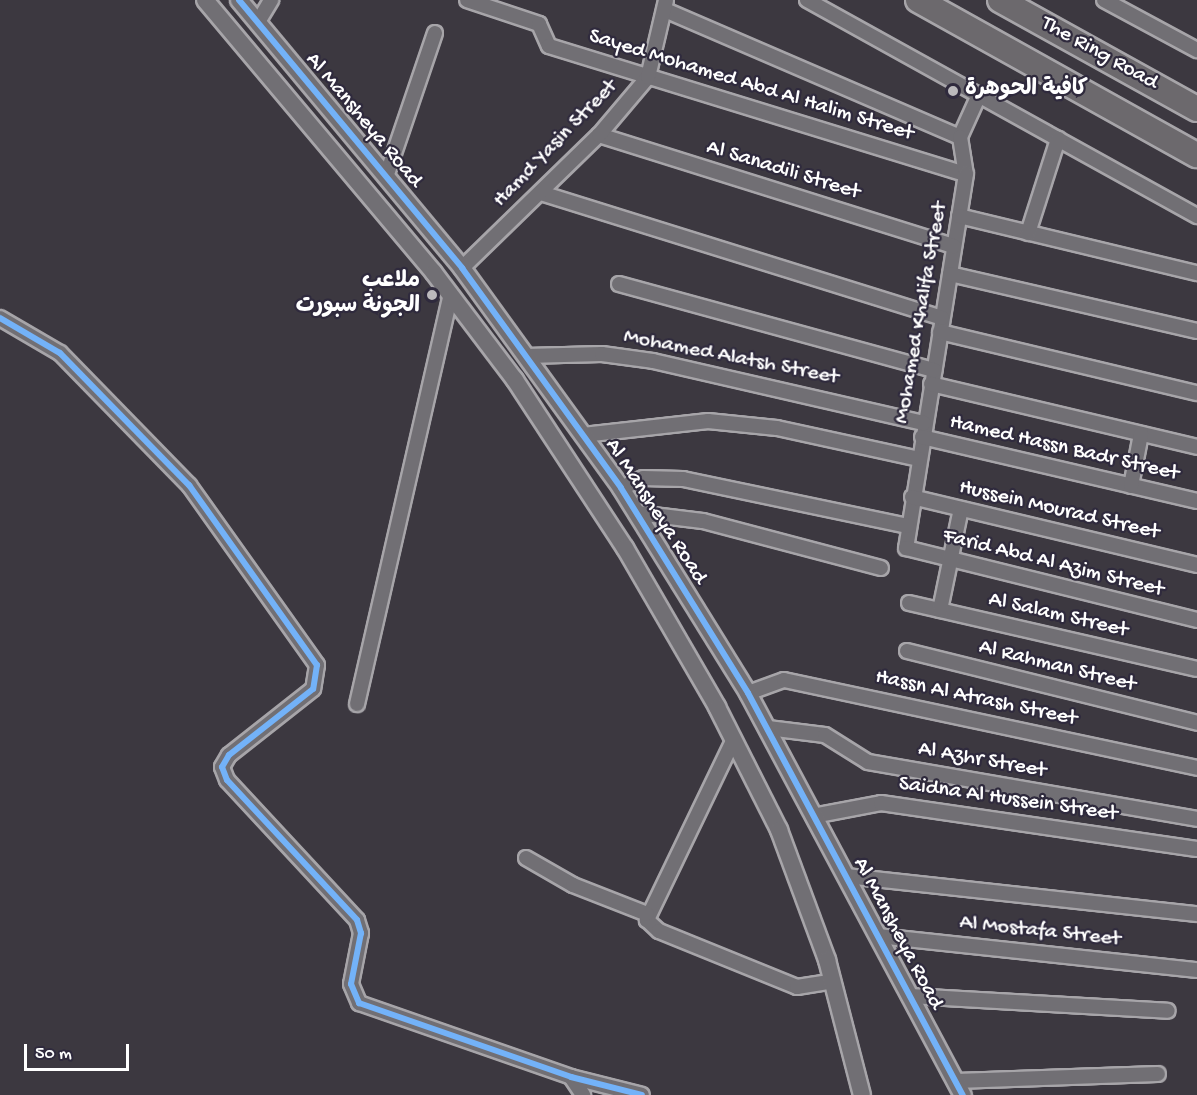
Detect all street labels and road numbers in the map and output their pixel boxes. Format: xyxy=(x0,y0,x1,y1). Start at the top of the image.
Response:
street label: The Ring Road xyxy=(1036,11,1162,97)
street label: Sayed Mohamed Abd Al Halim Street xyxy=(585,24,917,148)
street label: Al Mansheya Road xyxy=(299,48,427,194)
street label: Hamd Yasin Street xyxy=(488,74,624,214)
street label: Al Sanadili Street xyxy=(703,135,863,207)
street label: Mohamed Khalifa Street xyxy=(890,200,954,426)
street label: Mohamed Alatsh Street xyxy=(621,324,841,392)
street label: Hamed Hassn Badr Street xyxy=(947,410,1181,488)
street label: Al Mansheya Road xyxy=(598,434,712,590)
street label: Hussein Mourad Street xyxy=(956,475,1162,547)
street label: Farid Abd Al Azim Street xyxy=(940,524,1166,604)
street label: Al Salam Street xyxy=(986,587,1130,645)
street label: Al Rahman Street xyxy=(976,635,1138,699)
street label: Hassn Al Atrash Street xyxy=(873,665,1079,733)
street label: Al Azhr Street xyxy=(916,737,1048,785)
street label: Saidna Al Hussein Street xyxy=(897,772,1119,828)
street label: Al Mansheya Road xyxy=(846,853,948,1015)
street label: Al Mostafa Street xyxy=(958,910,1122,954)

